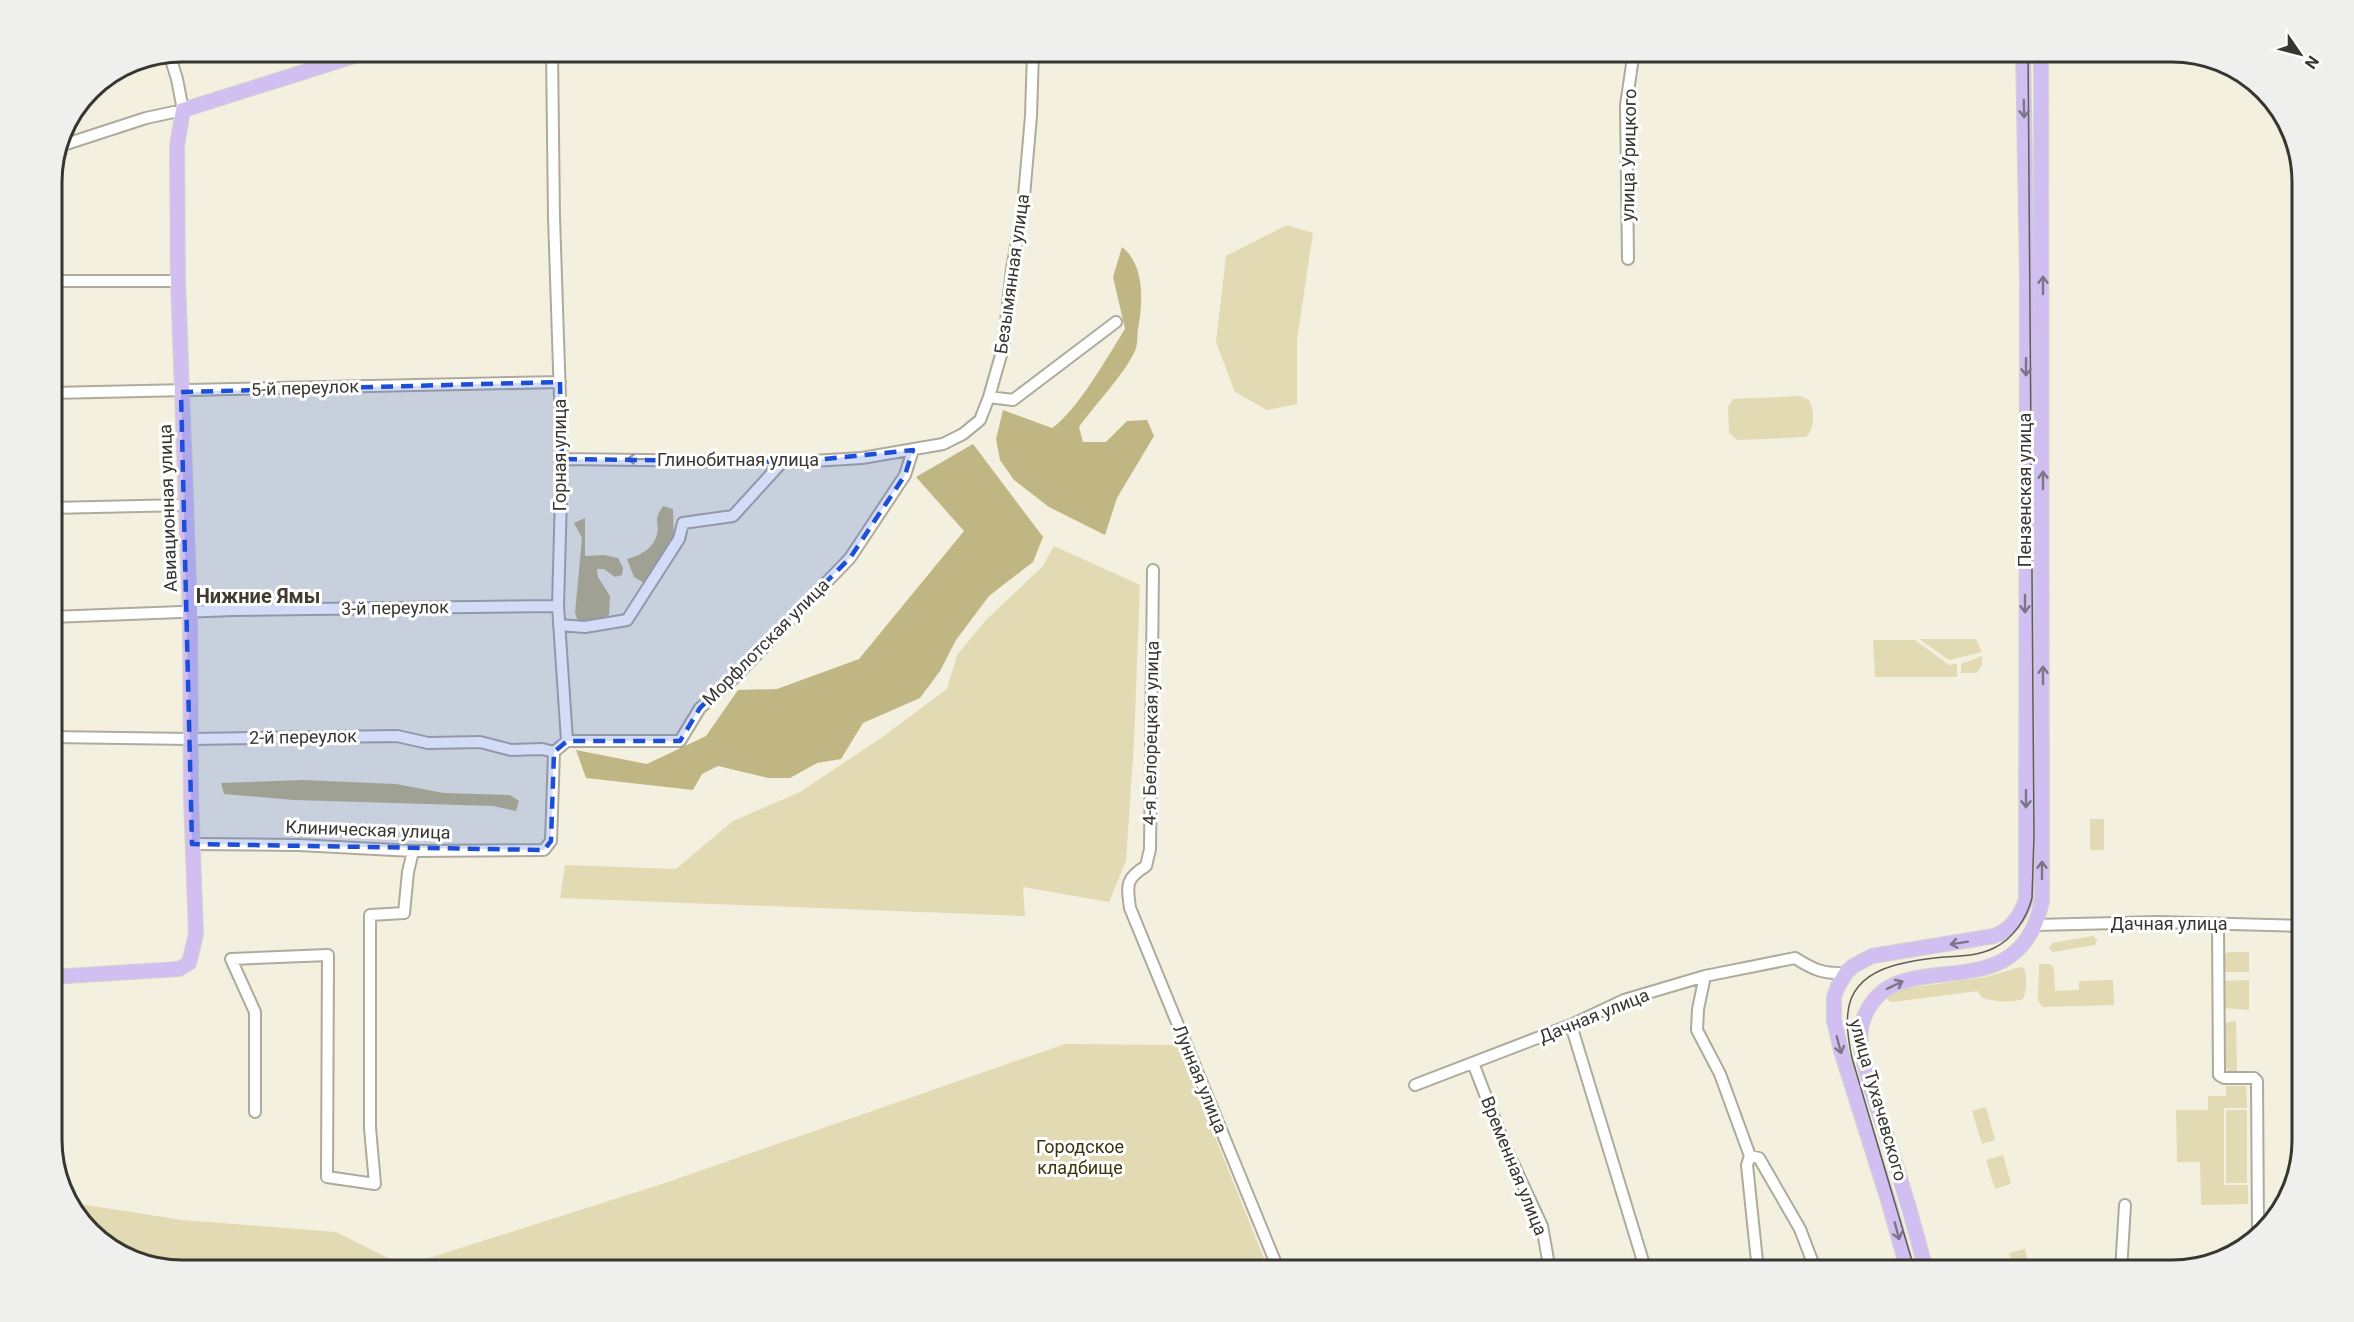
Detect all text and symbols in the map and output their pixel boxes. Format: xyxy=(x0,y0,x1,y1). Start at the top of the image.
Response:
north arrow xyxy=(2270,24,2330,84)
text: N xyxy=(2301,52,2323,72)
street label: улица Урицкого xyxy=(1617,88,1640,222)
one-way arrow xyxy=(2018,99,2030,119)
street label: Безымянная улица xyxy=(990,192,1033,355)
one-way arrow xyxy=(2037,275,2048,295)
one-way arrow xyxy=(2020,357,2032,377)
street label: 5-й переулок xyxy=(251,375,360,400)
street label: Горная улица xyxy=(549,399,570,511)
street label: Пензенская улица xyxy=(2014,413,2035,567)
street label: Авиационная улица xyxy=(154,424,181,592)
street label: Глинобитная улица xyxy=(657,449,819,470)
one-way arrow xyxy=(627,454,647,465)
one-way arrow xyxy=(2037,470,2049,490)
street label: Морфлотская улица xyxy=(698,574,833,709)
district label: Нижние Ямы xyxy=(196,584,320,608)
one-way arrow xyxy=(2019,594,2031,614)
street label: 3-й переулок xyxy=(341,596,449,619)
street label: 4-я Белорецкая улица xyxy=(1138,641,1163,825)
one-way arrow xyxy=(2037,665,2049,685)
street label: 2-й переулок xyxy=(249,725,357,748)
one-way arrow xyxy=(2020,789,2032,809)
street label: Клиническая улица xyxy=(285,816,451,843)
one-way arrow xyxy=(2036,860,2048,880)
street label: Дачная улица xyxy=(2110,913,2228,934)
one-way arrow xyxy=(1950,937,1970,948)
one-way arrow xyxy=(1886,978,1904,990)
street label: Дачная улица xyxy=(1536,984,1652,1047)
street label: улица Тухачевского xyxy=(1845,1017,1912,1183)
street label: Лунная улица xyxy=(1169,1021,1232,1136)
one-way arrow xyxy=(1834,1035,1846,1054)
street label: Временная улица xyxy=(1477,1093,1552,1238)
park label: Городское кладбище xyxy=(1036,1136,1124,1178)
one-way arrow xyxy=(1892,1221,1903,1240)

